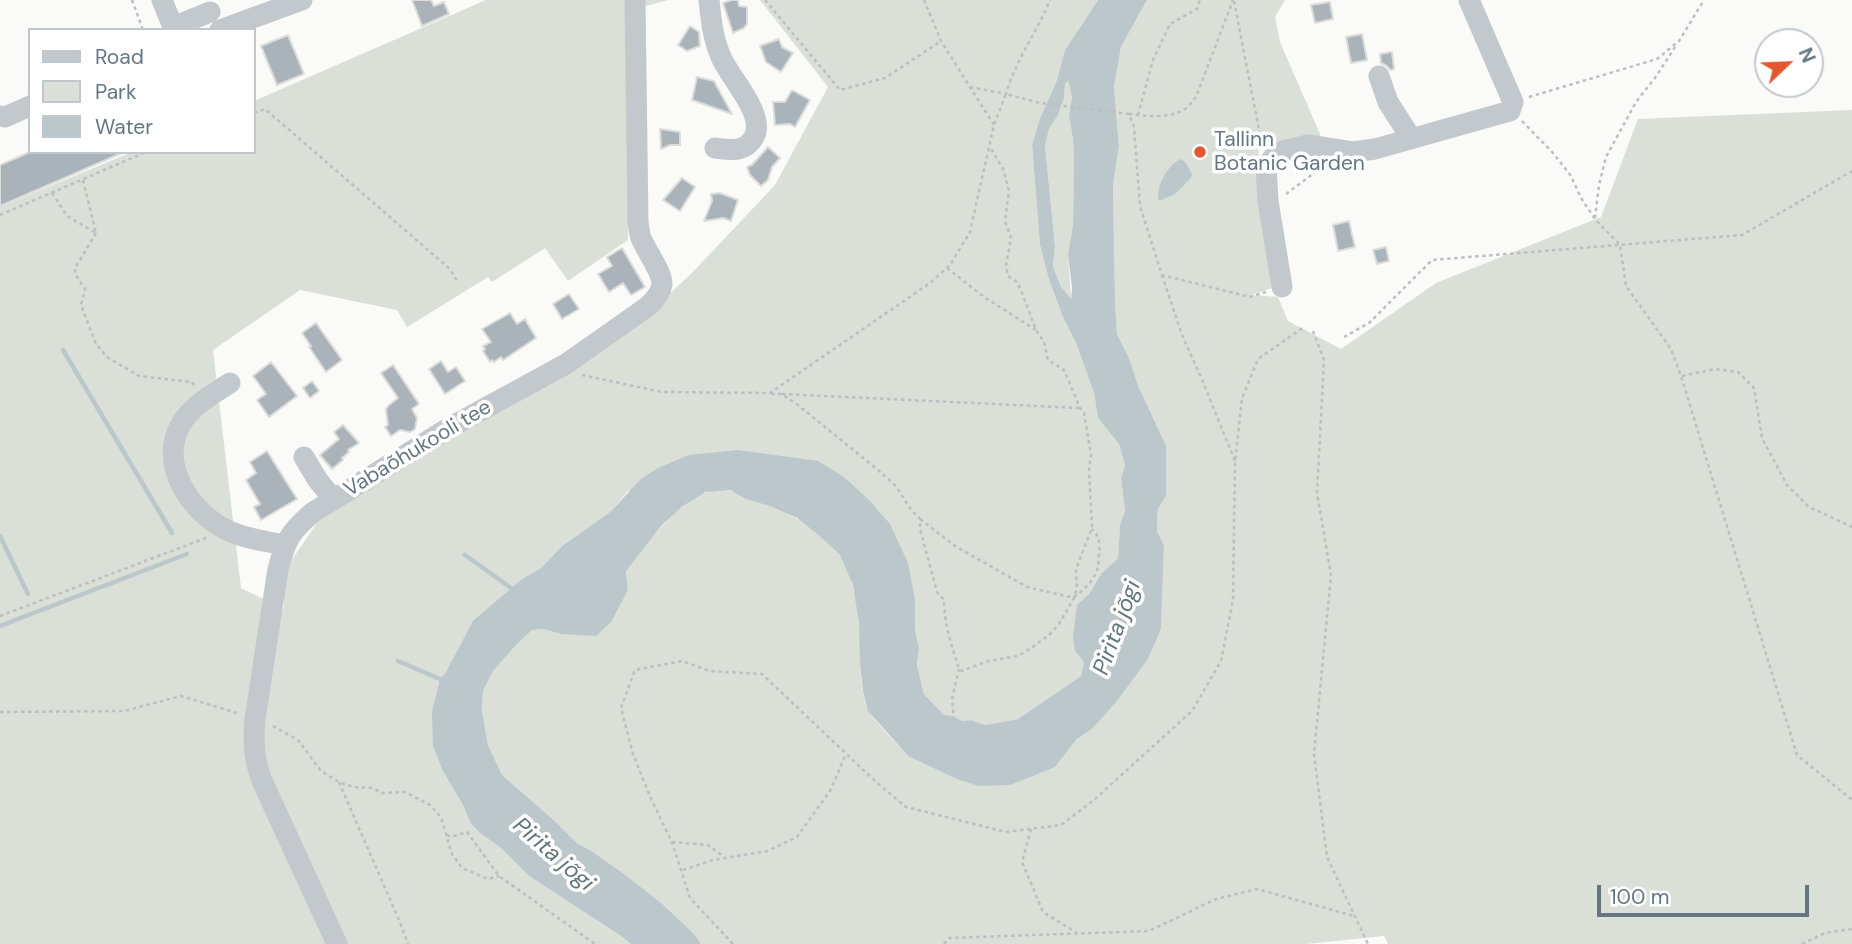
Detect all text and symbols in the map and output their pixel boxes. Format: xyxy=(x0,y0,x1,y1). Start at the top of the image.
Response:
legend xyxy=(28,28,256,154)
north arrow xyxy=(1754,28,1824,98)
text: Road xyxy=(95,43,144,71)
text: N xyxy=(1793,44,1821,67)
text: Park xyxy=(95,78,136,106)
text: Water xyxy=(95,113,153,141)
place label: Tallinn Botanic Garden xyxy=(1214,127,1365,177)
marker: Tallinn Botanic Garden xyxy=(1192,144,1208,160)
street label: Vabaõhukooli tee xyxy=(340,395,496,503)
water label: Pirita jõgi xyxy=(1088,577,1148,679)
water label: Pirita jõgi xyxy=(507,812,599,898)
scale bar xyxy=(1600,870,1812,914)
text: 100 m xyxy=(1610,883,1670,911)

